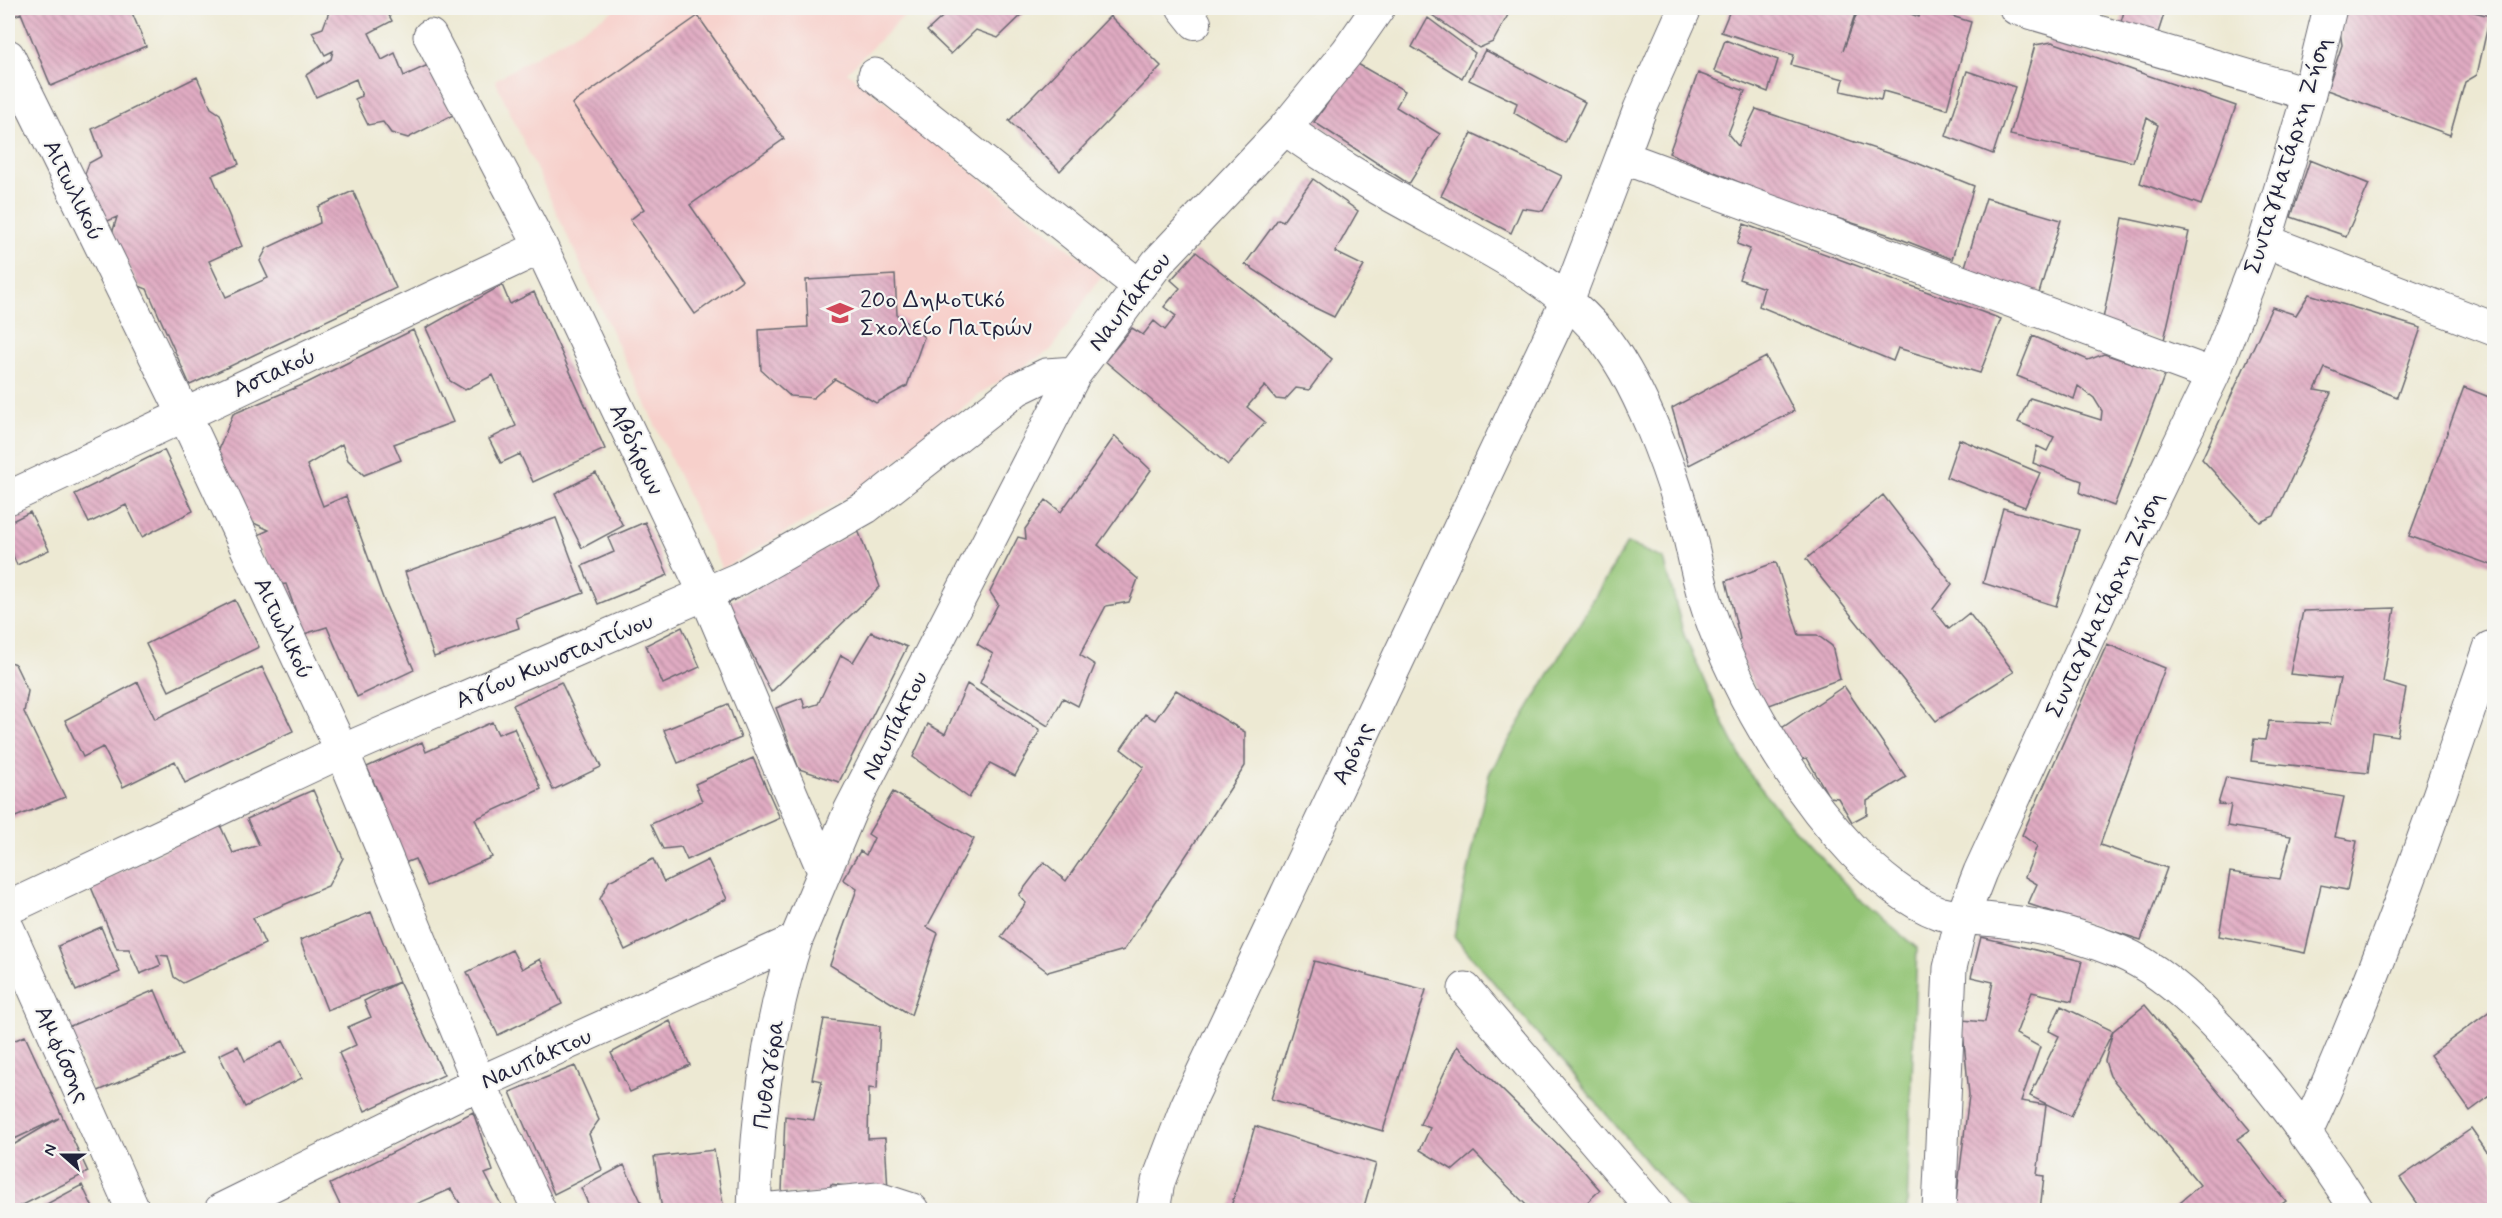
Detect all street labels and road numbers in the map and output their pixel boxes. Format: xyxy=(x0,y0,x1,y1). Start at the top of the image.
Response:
street label: Συνταγματάρχη Ζήση xyxy=(2238,33,2339,278)
street label: Αιτωλικού xyxy=(35,135,111,247)
street label: Ναυπάκτου xyxy=(1082,246,1179,358)
street label: Αστακού xyxy=(228,341,321,406)
street label: Αβδήρων xyxy=(601,399,670,500)
street label: Συνταγματάρχη Ζήση xyxy=(2039,486,2172,723)
street label: Αιτωλικού xyxy=(246,573,320,685)
street label: Αγίου Κωνσταντίνου xyxy=(451,606,658,717)
street label: Ναυπάκτου xyxy=(855,666,936,785)
street label: Αρόης xyxy=(1325,717,1381,790)
street label: Αμφίσσης xyxy=(26,1001,97,1108)
street label: Πυθαγόρα xyxy=(746,1017,793,1131)
street label: Ναυπάκτου xyxy=(476,1021,597,1098)

